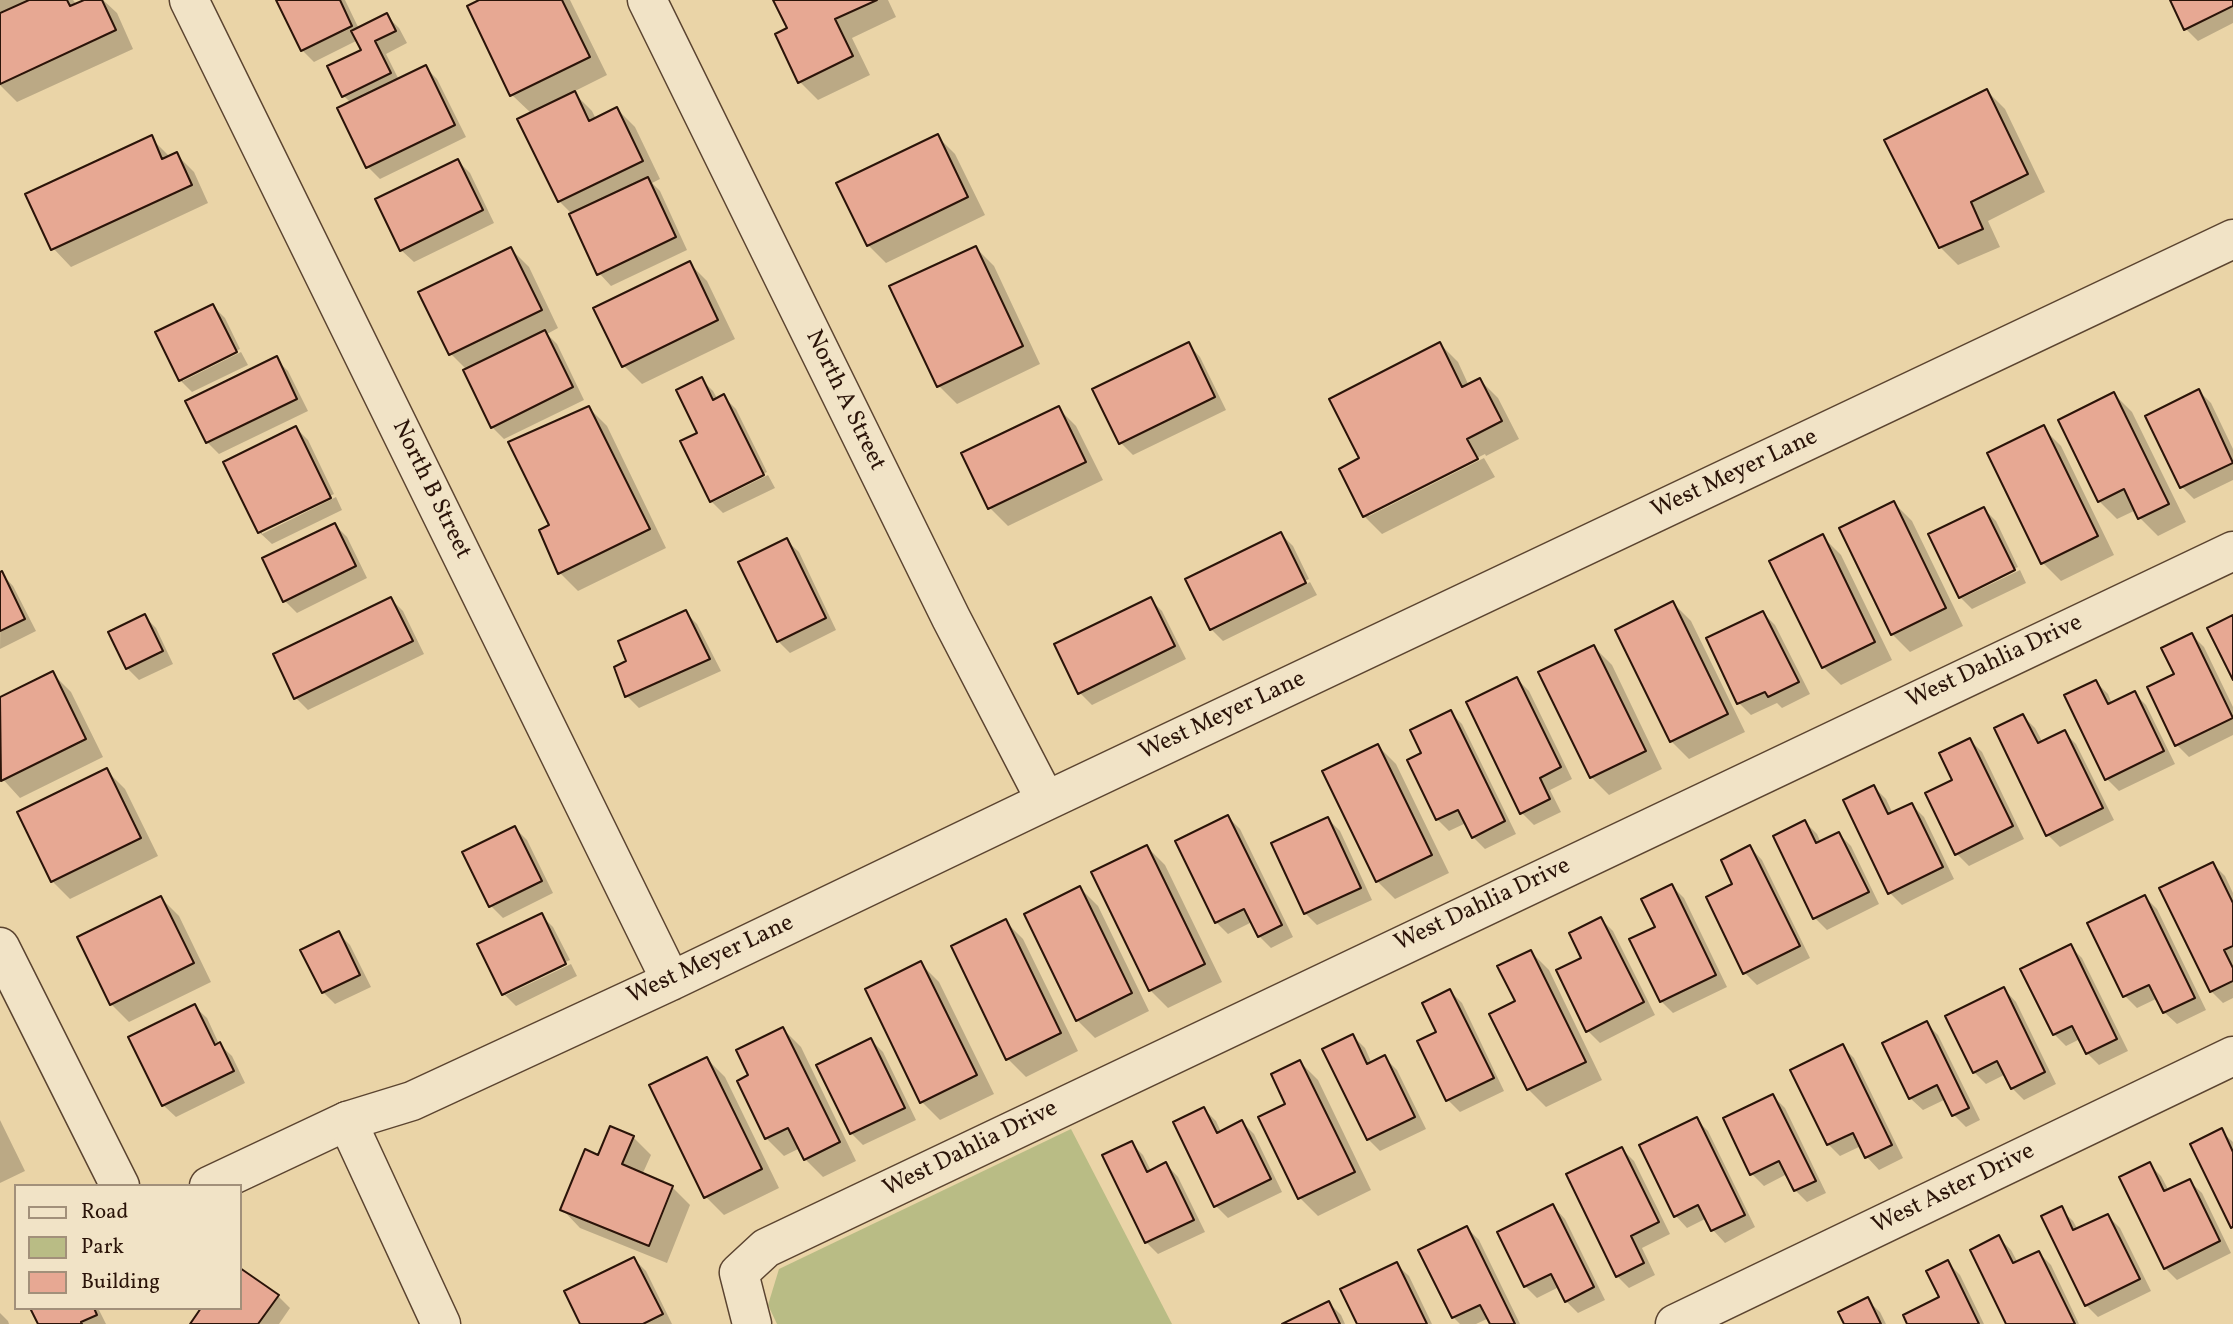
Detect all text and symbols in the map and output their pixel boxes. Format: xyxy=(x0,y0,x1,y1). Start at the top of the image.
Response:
street label: North A Street xyxy=(798,326,890,476)
street label: North B Street xyxy=(384,416,476,564)
street label: West Meyer Lane xyxy=(1647,424,1823,526)
street label: West Dahlia Drive xyxy=(1903,610,2087,716)
street label: West Meyer Lane xyxy=(1135,666,1311,768)
street label: West Dahlia Drive xyxy=(1391,853,1575,959)
street label: West Meyer Lane xyxy=(623,910,799,1012)
street label: West Dahlia Drive xyxy=(879,1095,1063,1205)
street label: West Aster Drive xyxy=(1868,1138,2040,1242)
legend xyxy=(14,1184,242,1310)
text: Road xyxy=(81,1198,128,1227)
text: Park xyxy=(81,1233,124,1262)
text: Building xyxy=(81,1268,160,1297)

